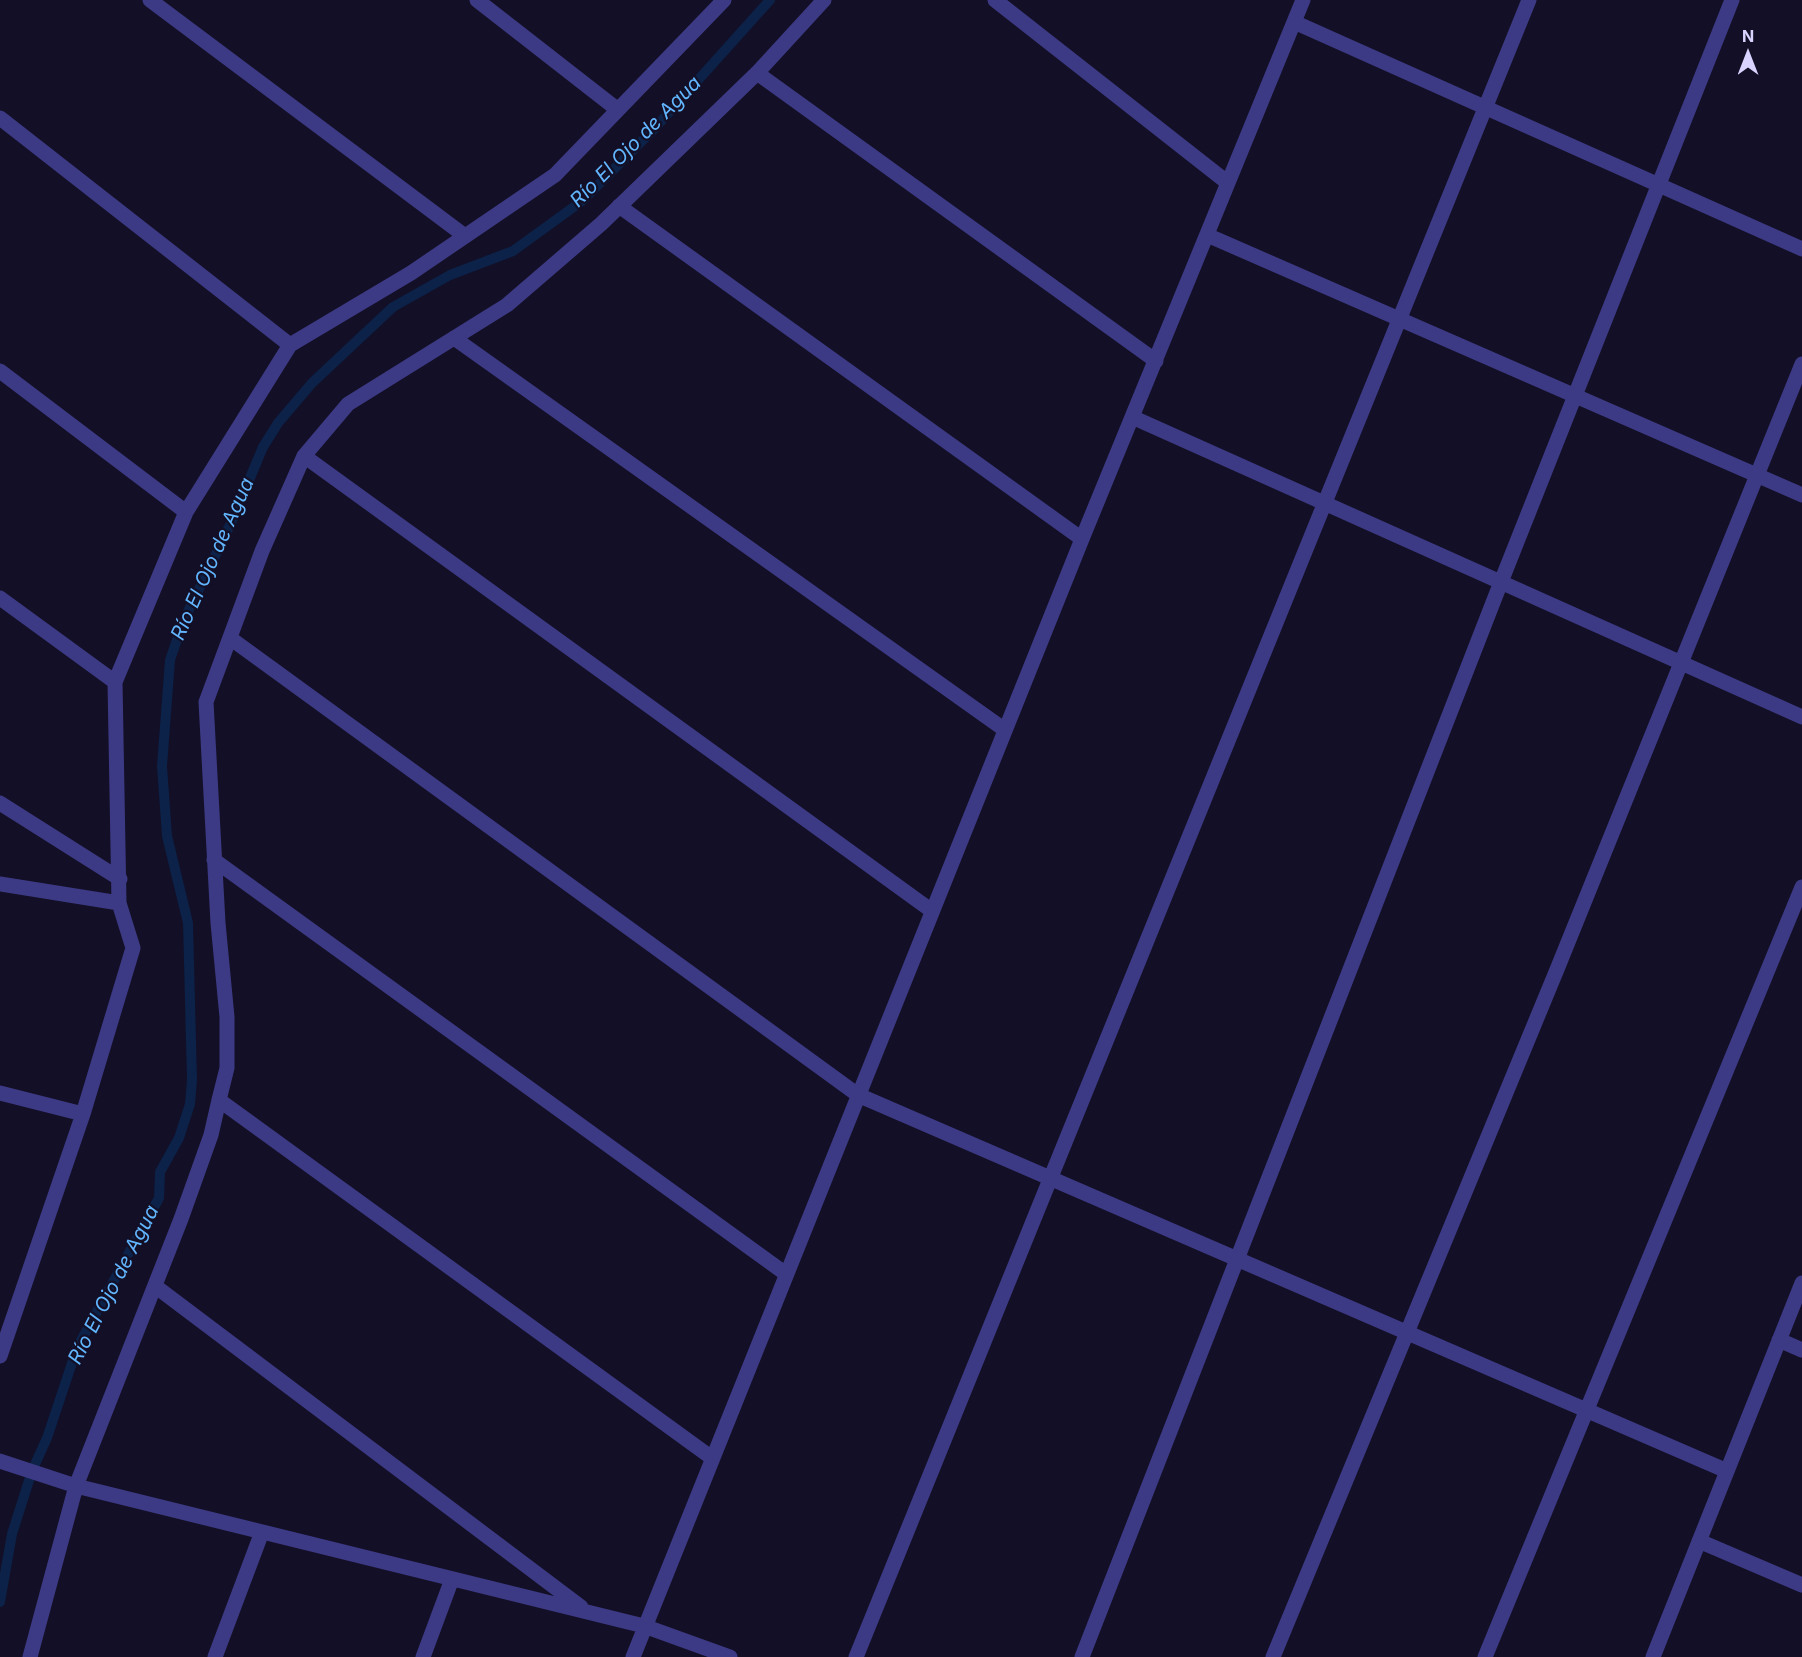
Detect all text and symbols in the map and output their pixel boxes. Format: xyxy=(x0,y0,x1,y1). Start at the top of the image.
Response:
north arrow xyxy=(1718,24,1778,84)
text: N xyxy=(1742,26,1754,46)
water label: Río El Ojo de Agua xyxy=(566,72,706,212)
water label: Río El Ojo de Agua xyxy=(166,474,260,644)
water label: Río El Ojo de Agua xyxy=(64,1202,164,1368)

